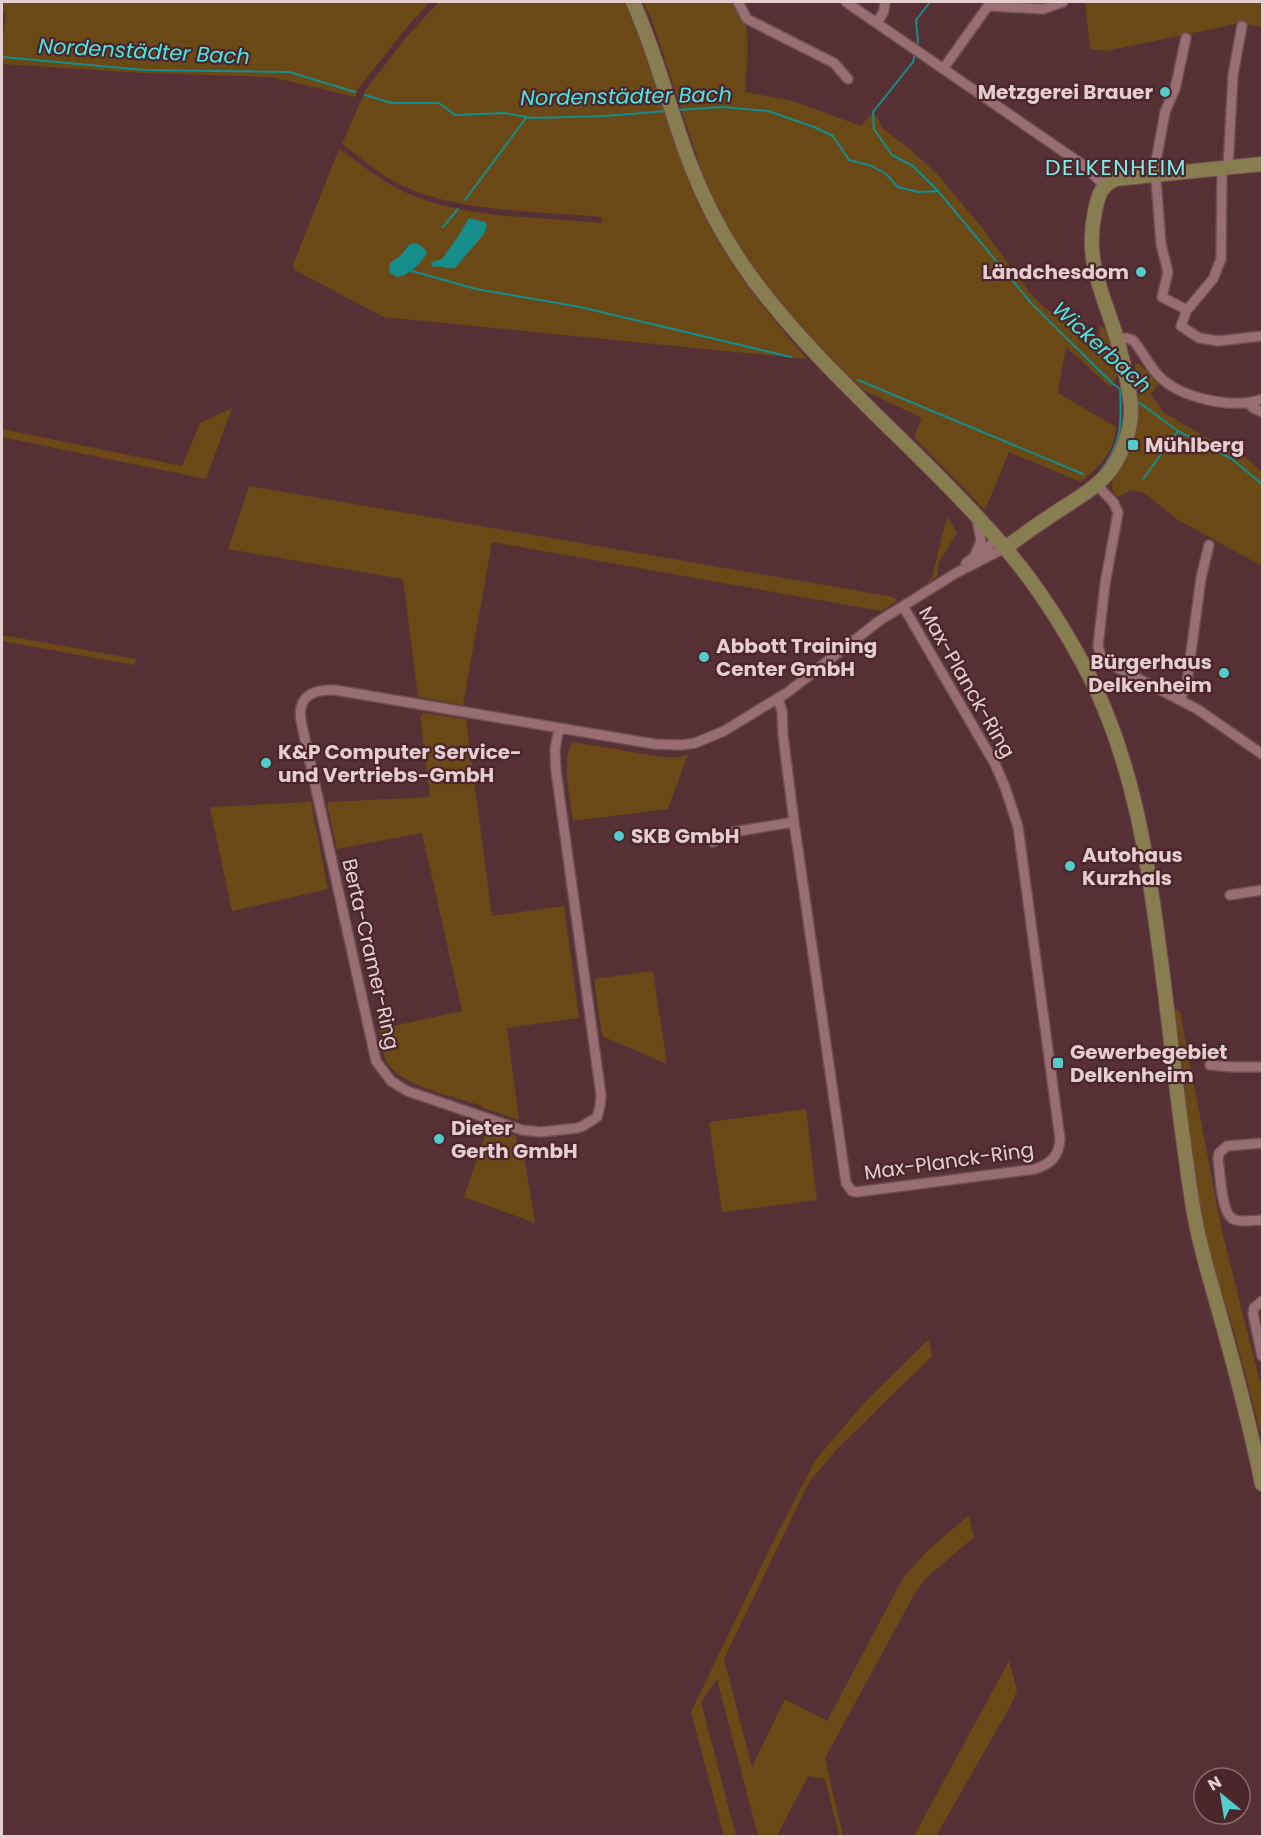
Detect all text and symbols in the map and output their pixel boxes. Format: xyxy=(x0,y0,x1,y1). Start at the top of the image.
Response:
water label: Nordenstädter Bach xyxy=(38,31,250,71)
place label: Metzgerei Brauer xyxy=(978,78,1153,106)
water label: Nordenstädter Bach xyxy=(520,80,732,112)
marker: Metzgerei Brauer xyxy=(1158,85,1172,99)
district label: DELKENHEIM xyxy=(1045,152,1187,183)
place label: Ländchesdom xyxy=(982,258,1129,286)
marker: Ländchesdom xyxy=(1134,265,1148,279)
water label: Wickerbach xyxy=(1046,295,1158,399)
place label: Mühlberg xyxy=(1145,431,1244,459)
marker: Mühlberg xyxy=(1126,438,1140,452)
street label: Max-Planck-Ring xyxy=(912,601,1022,763)
place label: Abbott Training Center GmbH xyxy=(716,632,877,683)
place label: Bürgerhaus Delkenheim xyxy=(1088,648,1212,699)
marker: Abbott Training Center GmbH xyxy=(697,650,711,664)
marker: Bürgerhaus Delkenheim xyxy=(1217,666,1231,680)
place label: K&P Computer Service- und Vertriebs-GmbH xyxy=(278,738,522,789)
marker: K&P Computer Service- und Vertriebs-GmbH xyxy=(259,756,273,770)
place label: SKB GmbH xyxy=(631,822,739,850)
marker: SKB GmbH xyxy=(612,829,626,843)
place label: Autohaus Kurzhals xyxy=(1082,841,1183,892)
street label: Berta-Cramer-Ring xyxy=(335,856,407,1052)
marker: Autohaus Kurzhals xyxy=(1063,859,1077,873)
place label: Gewerbegebiet Delkenheim xyxy=(1070,1038,1227,1089)
marker: Gewerbegebiet Delkenheim xyxy=(1051,1056,1065,1070)
place label: Dieter Gerth GmbH xyxy=(451,1114,578,1165)
marker: Dieter Gerth GmbH xyxy=(432,1132,446,1146)
street label: Max-Planck-Ring xyxy=(862,1135,1036,1187)
north arrow xyxy=(1192,1766,1252,1826)
text: N xyxy=(1204,1770,1226,1796)

